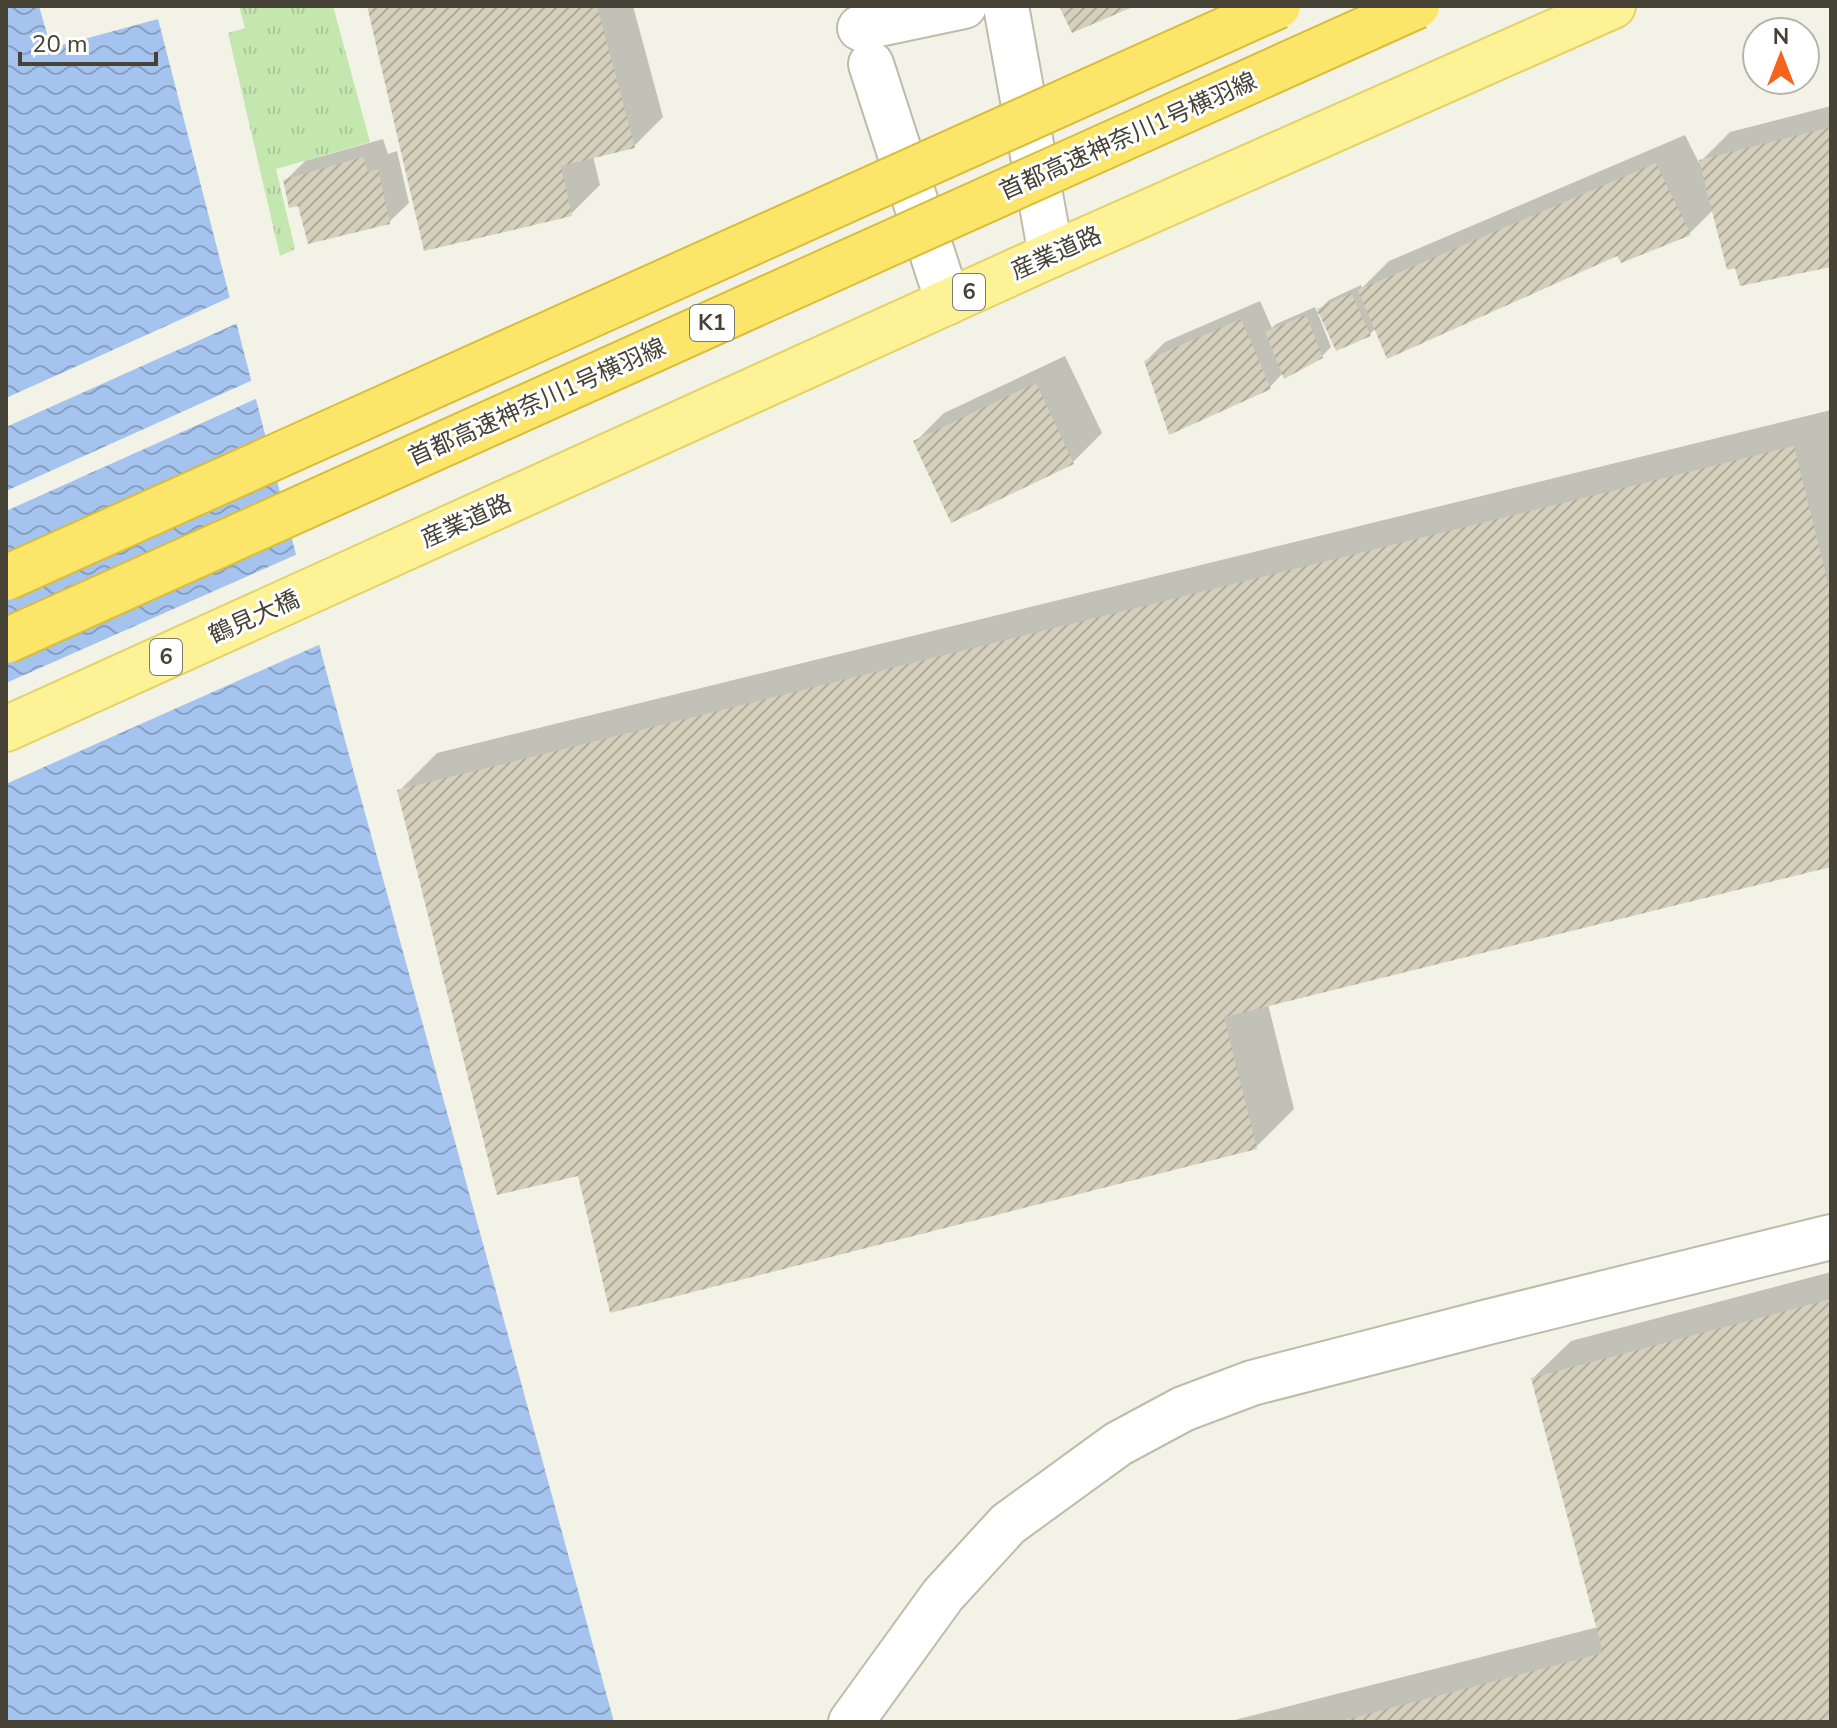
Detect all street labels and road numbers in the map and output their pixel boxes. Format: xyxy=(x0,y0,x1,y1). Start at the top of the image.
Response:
street label: 首都高速神奈川1号横羽線 xyxy=(994,65,1262,207)
street label: 産業道路 xyxy=(1006,219,1106,287)
road number: 6 xyxy=(953,274,985,310)
road number: K1 xyxy=(690,305,734,341)
street label: 首都高速神奈川1号横羽線 xyxy=(403,331,671,473)
street label: 産業道路 xyxy=(416,487,516,555)
street label: 鶴見大橋 xyxy=(204,583,304,651)
road number: 6 xyxy=(150,639,182,675)

